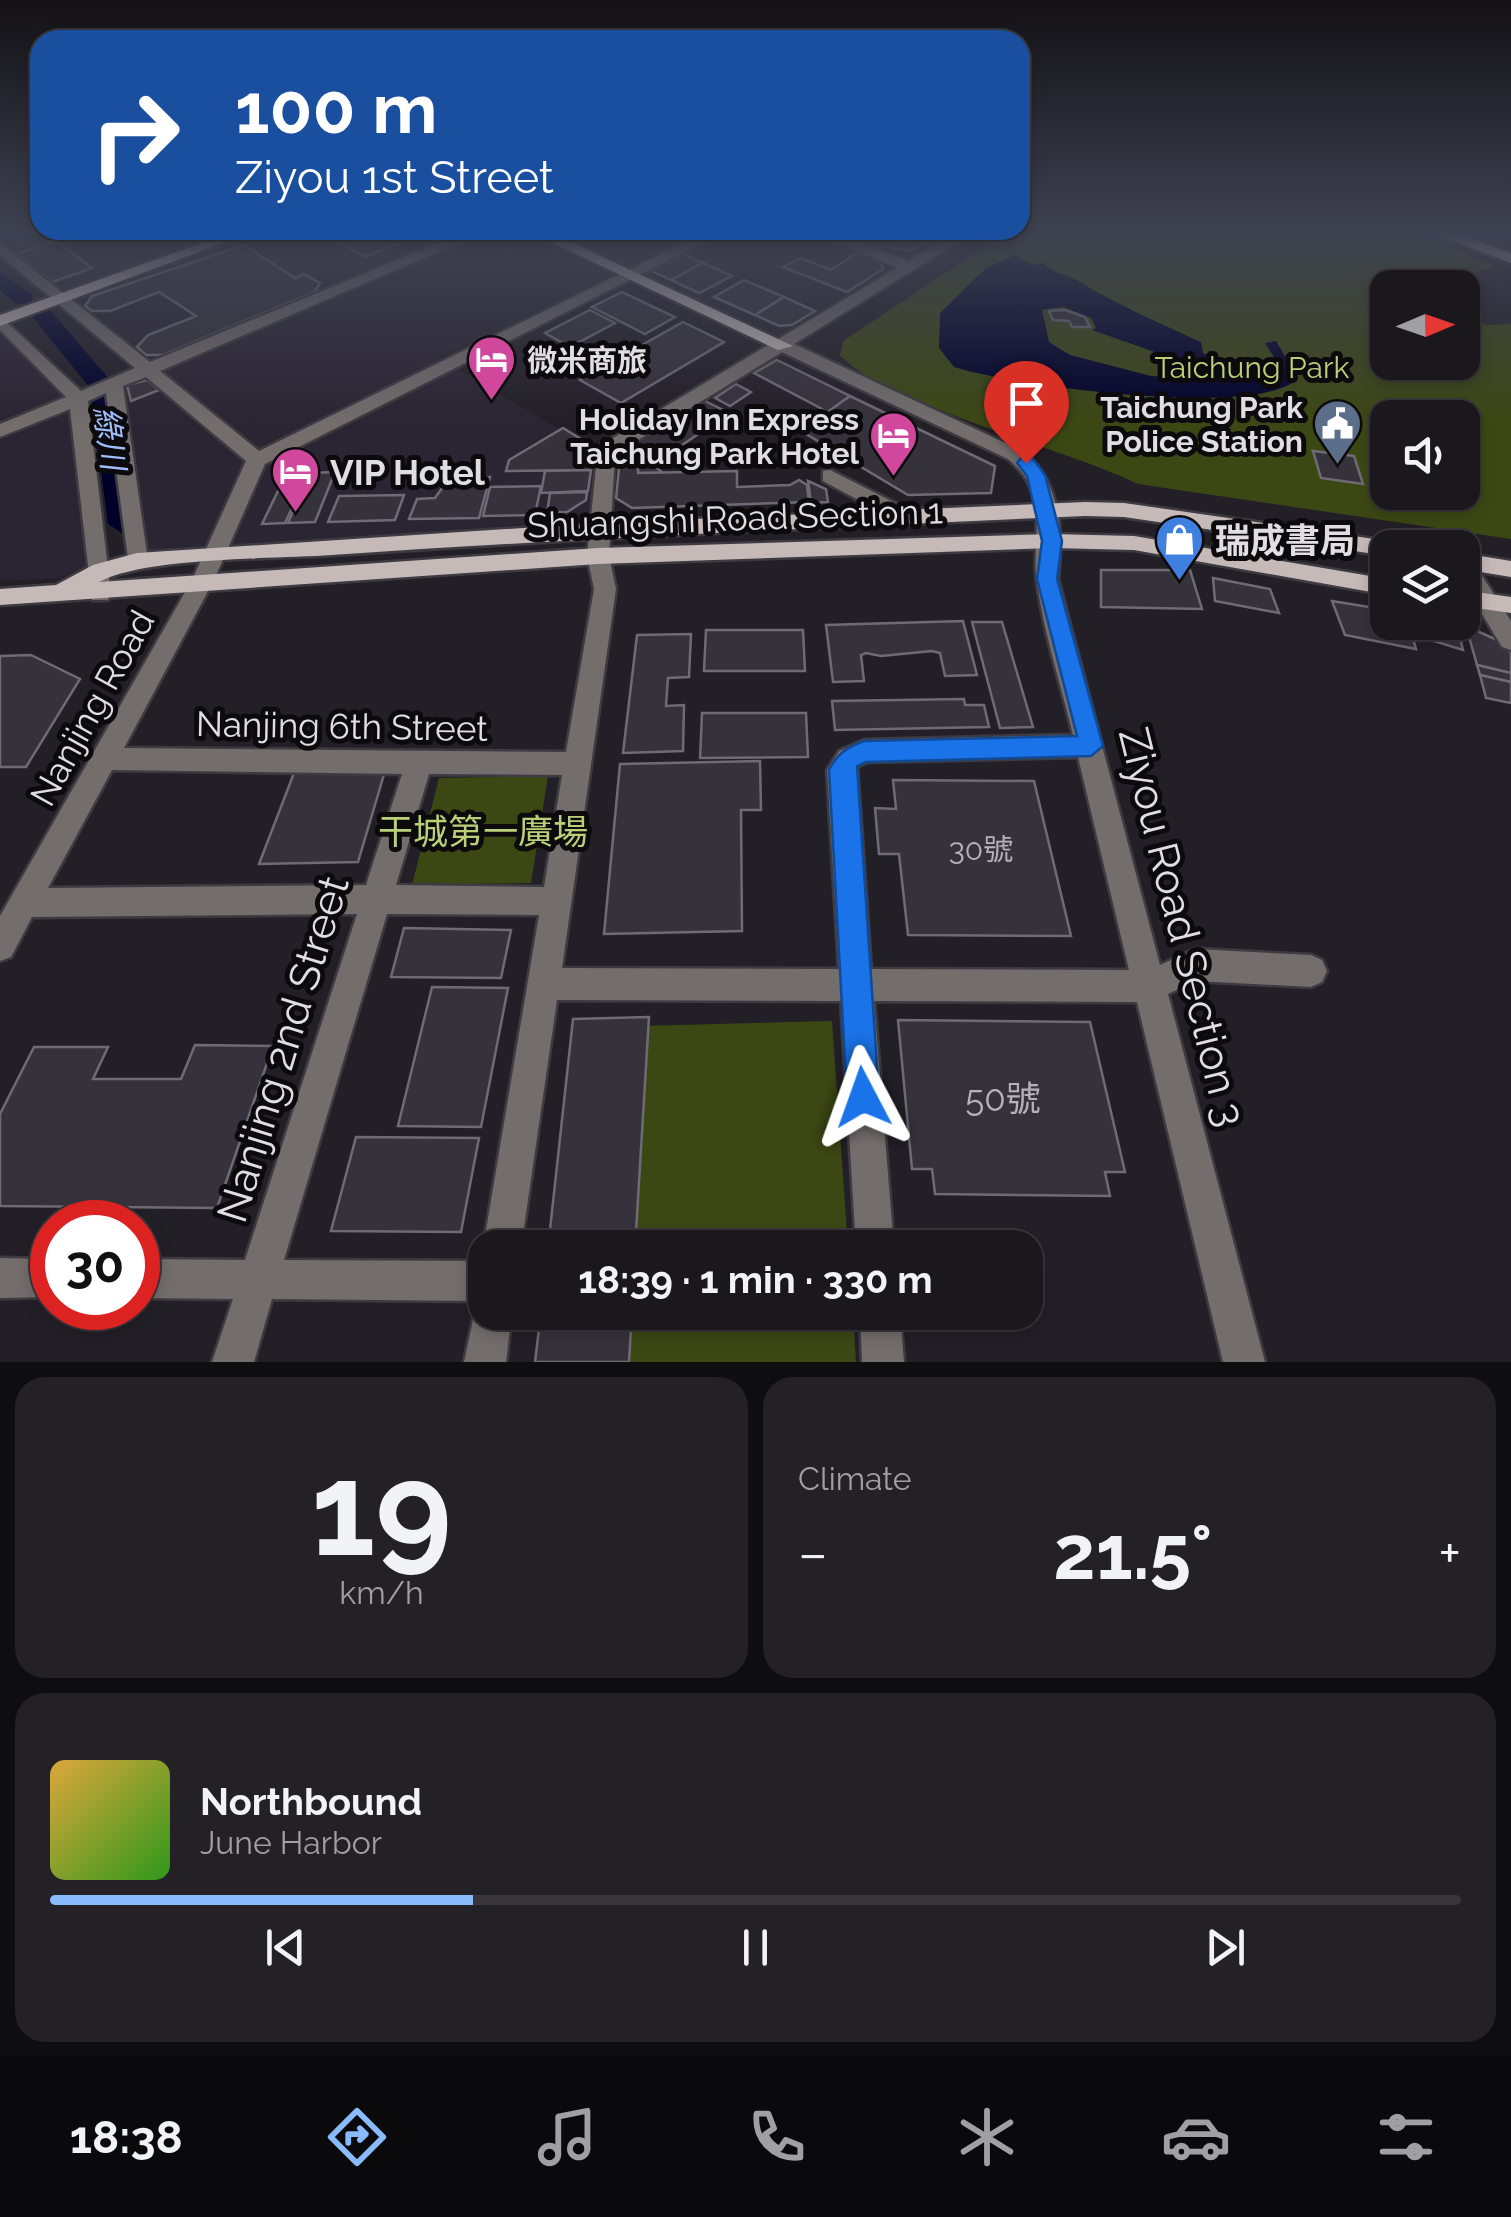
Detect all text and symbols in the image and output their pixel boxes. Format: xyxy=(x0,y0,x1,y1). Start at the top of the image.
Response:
text: 100 m xyxy=(235,67,438,149)
icon: right xyxy=(70,70,200,200)
text: Ziyou 1st Street xyxy=(235,151,554,204)
north arrow xyxy=(1370,270,1480,380)
map controls xyxy=(1370,270,1480,640)
hotel icon: 微米商旅 xyxy=(466,334,518,402)
place label: 微米商旅 xyxy=(527,343,647,378)
park label: Taichung Park xyxy=(1155,350,1349,385)
pin xyxy=(984,361,1069,464)
icon: arrive xyxy=(999,376,1054,431)
place label: Taichung Park Police Station xyxy=(1100,390,1303,459)
public building icon: Taichung Park Police Station xyxy=(1312,398,1364,466)
button: sound xyxy=(1370,400,1480,510)
place label: Holiday Inn Express Taichung Park Hotel xyxy=(570,402,859,471)
water label: 綠川 xyxy=(87,404,133,475)
hotel icon: Holiday Inn Express Taichung Park Hotel xyxy=(868,410,920,478)
hotel icon: VIP Hotel xyxy=(269,446,321,514)
place label: VIP Hotel xyxy=(330,452,486,493)
street label: Shuangshi Road Section 1 xyxy=(527,490,943,546)
shop icon: 瑞成書局 xyxy=(1154,514,1206,582)
place label: 瑞成書局 xyxy=(1215,520,1355,561)
button: layers xyxy=(1370,530,1480,640)
street label: Nanjing Road xyxy=(22,603,162,813)
street label: Nanjing 6th Street xyxy=(196,703,489,749)
street label: Ziyou Road Section 3 xyxy=(1109,723,1255,1131)
park label: 干城第一廣場 xyxy=(378,811,588,852)
house number: 30號 xyxy=(949,832,1013,867)
street label: Nanjing 2nd Street xyxy=(207,870,359,1228)
position arrow xyxy=(811,1045,915,1149)
house number: 50號 xyxy=(965,1078,1041,1119)
speed limit sign: 30 xyxy=(30,1200,160,1330)
text: 18:39 · 1 min · 330 m xyxy=(578,1257,933,1302)
text: 19 xyxy=(311,1433,452,1585)
text: Climate xyxy=(798,1460,912,1497)
text: 21.5° xyxy=(1053,1508,1212,1597)
text: − xyxy=(798,1521,828,1586)
text: + xyxy=(1438,1521,1461,1586)
text: km/h xyxy=(339,1574,424,1611)
text: Northbound xyxy=(200,1779,422,1824)
text: June Harbor xyxy=(200,1824,382,1861)
icon: previous xyxy=(258,1920,313,1975)
icon: pause xyxy=(728,1920,783,1975)
icon: next xyxy=(1198,1920,1253,1975)
icon: directions xyxy=(322,2102,392,2172)
icon: music xyxy=(532,2102,602,2172)
icon: phone xyxy=(742,2102,812,2172)
icon: climate xyxy=(952,2102,1022,2172)
icon: car xyxy=(1161,2102,1231,2172)
icon: filters xyxy=(1371,2102,1441,2172)
text: 18:38 xyxy=(70,2111,183,2164)

